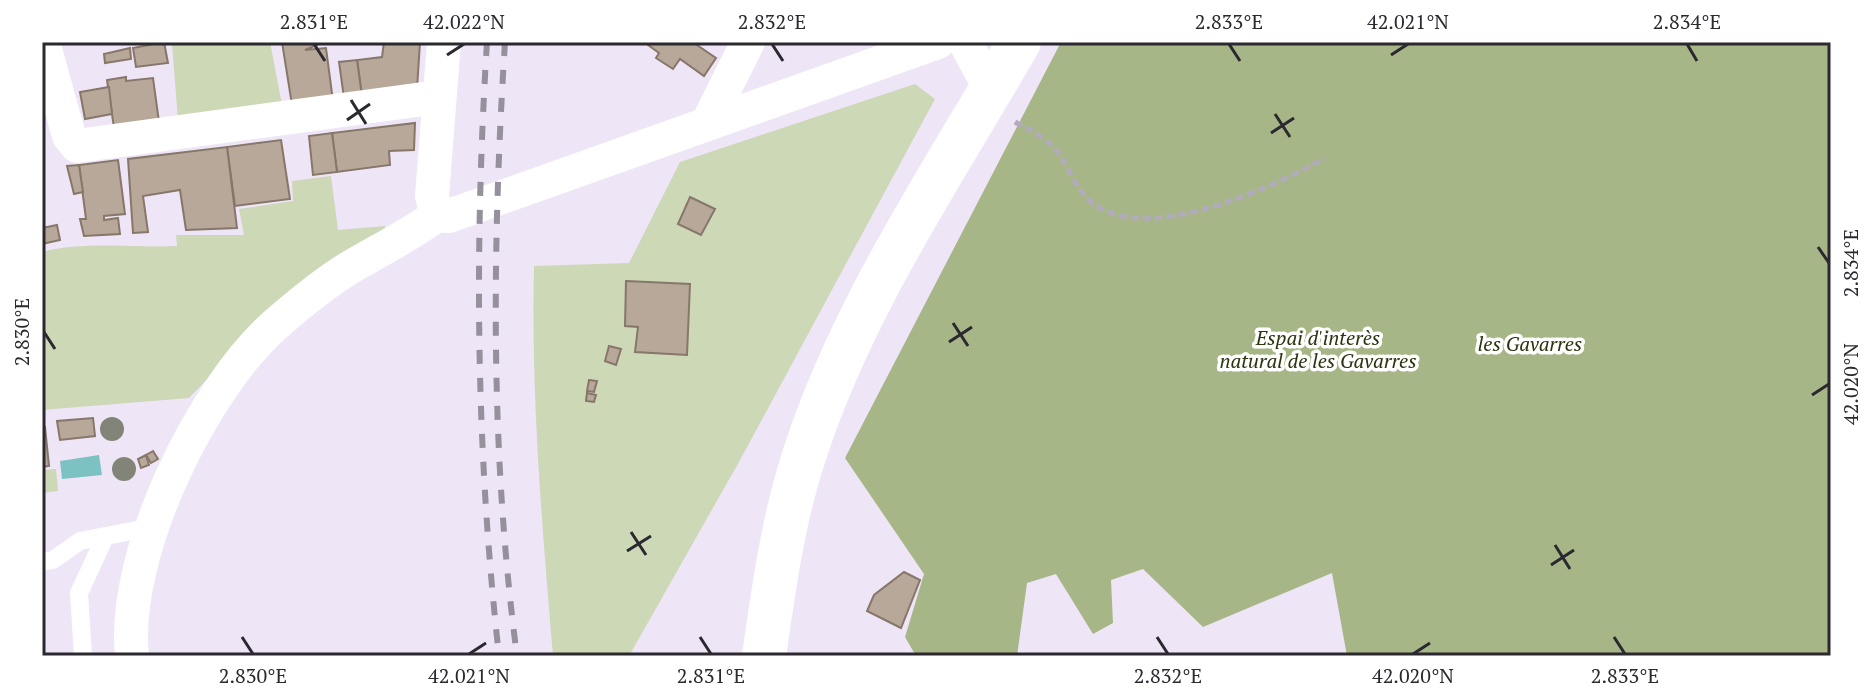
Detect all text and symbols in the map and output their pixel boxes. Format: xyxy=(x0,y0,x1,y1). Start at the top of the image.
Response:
text: 2.831°E xyxy=(280,8,348,35)
text: 42.022°N xyxy=(423,8,505,35)
text: 2.832°E xyxy=(738,8,806,35)
text: 2.833°E xyxy=(1195,8,1263,35)
text: 42.021°N xyxy=(1367,8,1449,35)
text: 2.834°E xyxy=(1653,8,1721,35)
text: 2.834°E xyxy=(1837,229,1864,297)
text: 2.830°E xyxy=(8,298,35,366)
park label: Espai d'interès natural de les Gavarres xyxy=(1219,324,1417,374)
park label: les Gavarres xyxy=(1478,330,1582,357)
text: 42.020°N xyxy=(1837,343,1864,425)
text: 2.830°E xyxy=(219,662,287,689)
text: 42.021°N xyxy=(428,662,510,689)
text: 2.831°E xyxy=(677,662,745,689)
text: 2.832°E xyxy=(1134,662,1202,689)
text: 42.020°N xyxy=(1372,662,1454,689)
text: 2.833°E xyxy=(1591,662,1659,689)

